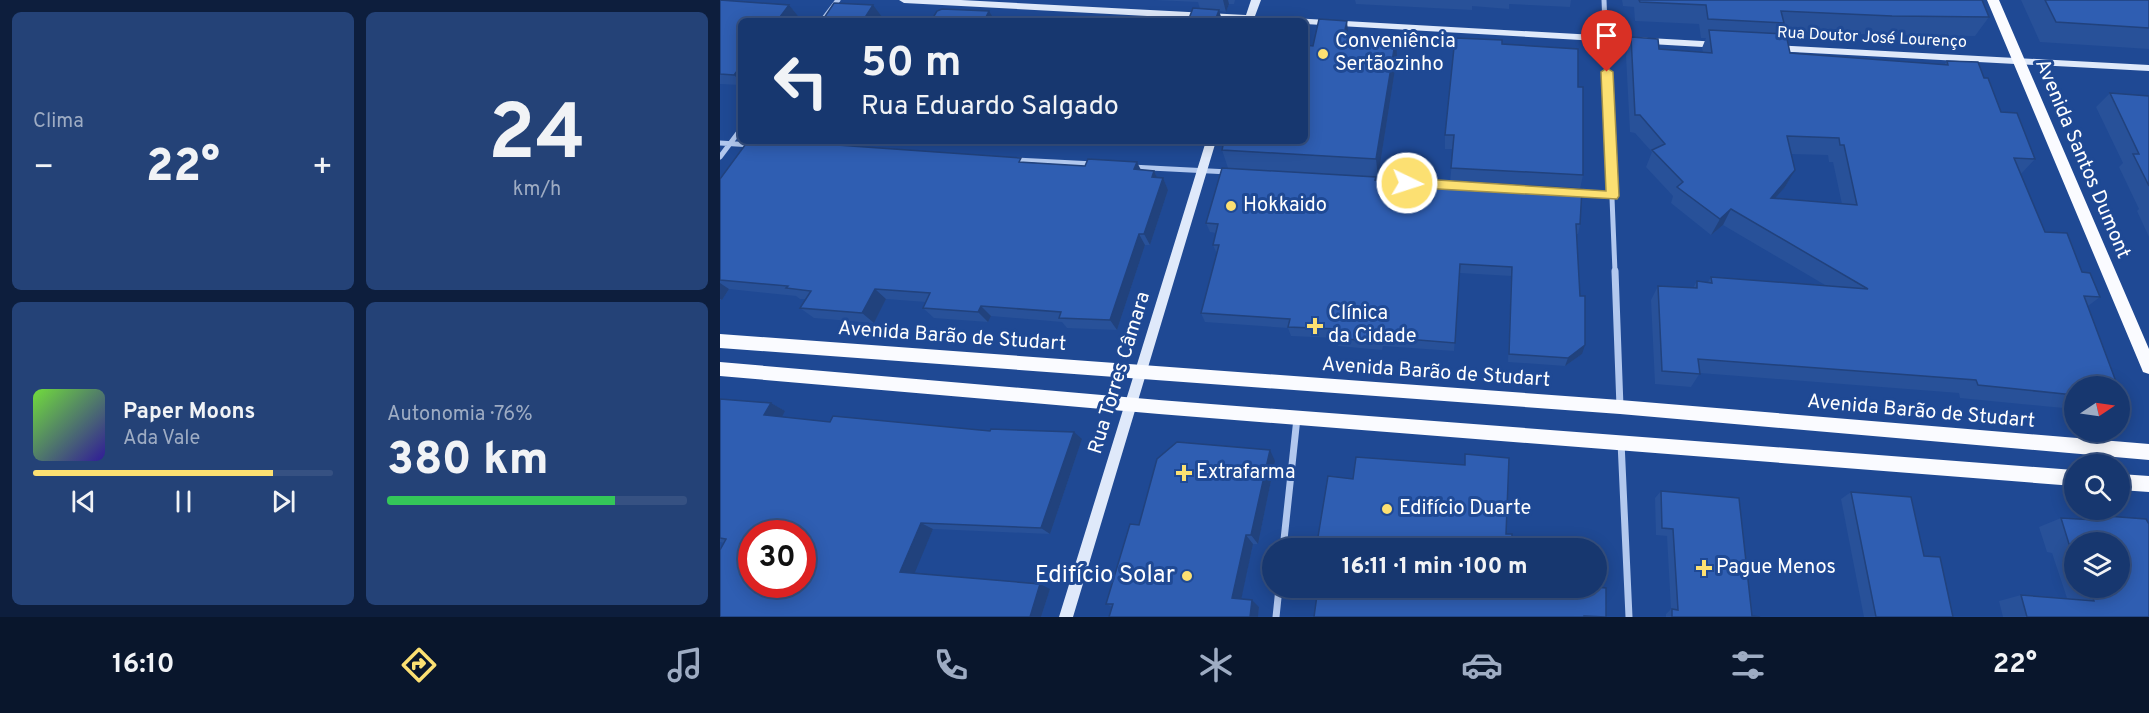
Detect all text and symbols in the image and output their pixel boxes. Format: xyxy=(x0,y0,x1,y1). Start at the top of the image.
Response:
pin xyxy=(1581,10,1632,72)
icon: arrive xyxy=(1590,19,1623,52)
street label: Rua Doutor José Lourenço xyxy=(1776,23,1968,53)
place label: Conveniência Sertãozinho xyxy=(1335,29,1456,78)
text: 50 m xyxy=(861,38,962,91)
icon: left xyxy=(762,42,840,120)
marker: Conveniência Sertãozinho xyxy=(1316,47,1330,61)
street label: Avenida Santos Dumont xyxy=(2028,55,2136,263)
text: 24 xyxy=(488,88,586,187)
text: Rua Eduardo Salgado xyxy=(861,90,1119,124)
text: Clima xyxy=(33,109,84,135)
text: 22° xyxy=(146,140,220,197)
text: − xyxy=(33,148,54,190)
text: + xyxy=(312,148,333,190)
position arrow xyxy=(1375,151,1439,215)
text: km/h xyxy=(513,177,561,203)
place label: Hokkaido xyxy=(1243,193,1327,219)
marker: Hokkaido xyxy=(1224,199,1238,213)
street label: Rua Torres Câmara xyxy=(1083,289,1157,457)
place label: Clínica da Cidade xyxy=(1328,301,1417,350)
street label: Avenida Barão de Studart xyxy=(837,316,1067,358)
marker: Clínica da Cidade xyxy=(1306,317,1324,335)
street label: Avenida Barão de Studart xyxy=(1321,352,1551,394)
north arrow xyxy=(2064,376,2130,442)
map controls xyxy=(2064,376,2130,598)
street label: Avenida Barão de Studart xyxy=(1806,389,2036,435)
text: Paper Moons xyxy=(123,399,255,426)
text: Autonomia · 76% xyxy=(387,402,533,428)
text: Ada Vale xyxy=(123,426,200,452)
text: 380 km xyxy=(387,433,549,490)
button: search xyxy=(2064,454,2130,520)
place label: Extrafarma xyxy=(1196,460,1295,486)
marker: Extrafarma xyxy=(1177,466,1191,480)
icon: previous xyxy=(67,485,100,518)
icon: pause xyxy=(167,485,200,518)
icon: next xyxy=(267,485,300,518)
place label: Edifício Duarte xyxy=(1399,496,1531,522)
marker: Edifício Duarte xyxy=(1380,502,1394,516)
speed limit sign: 30 xyxy=(738,520,816,598)
button: layers xyxy=(2064,532,2130,598)
text: 16:11 · 1 min · 100 m xyxy=(1342,554,1527,581)
place label: Pague Menos xyxy=(1716,555,1836,581)
place label: Edifício Solar xyxy=(1035,561,1175,591)
marker: Pague Menos xyxy=(1697,561,1711,575)
marker: Edifício Solar xyxy=(1180,569,1194,583)
icon: directions xyxy=(398,644,440,686)
icon: music xyxy=(664,644,706,686)
icon: phone xyxy=(930,644,972,686)
icon: climate xyxy=(1195,644,1237,686)
icon: car xyxy=(1461,644,1503,686)
icon: filters xyxy=(1727,644,1769,686)
text: 16:10 xyxy=(112,648,174,682)
text: 22° xyxy=(1993,648,2037,682)

